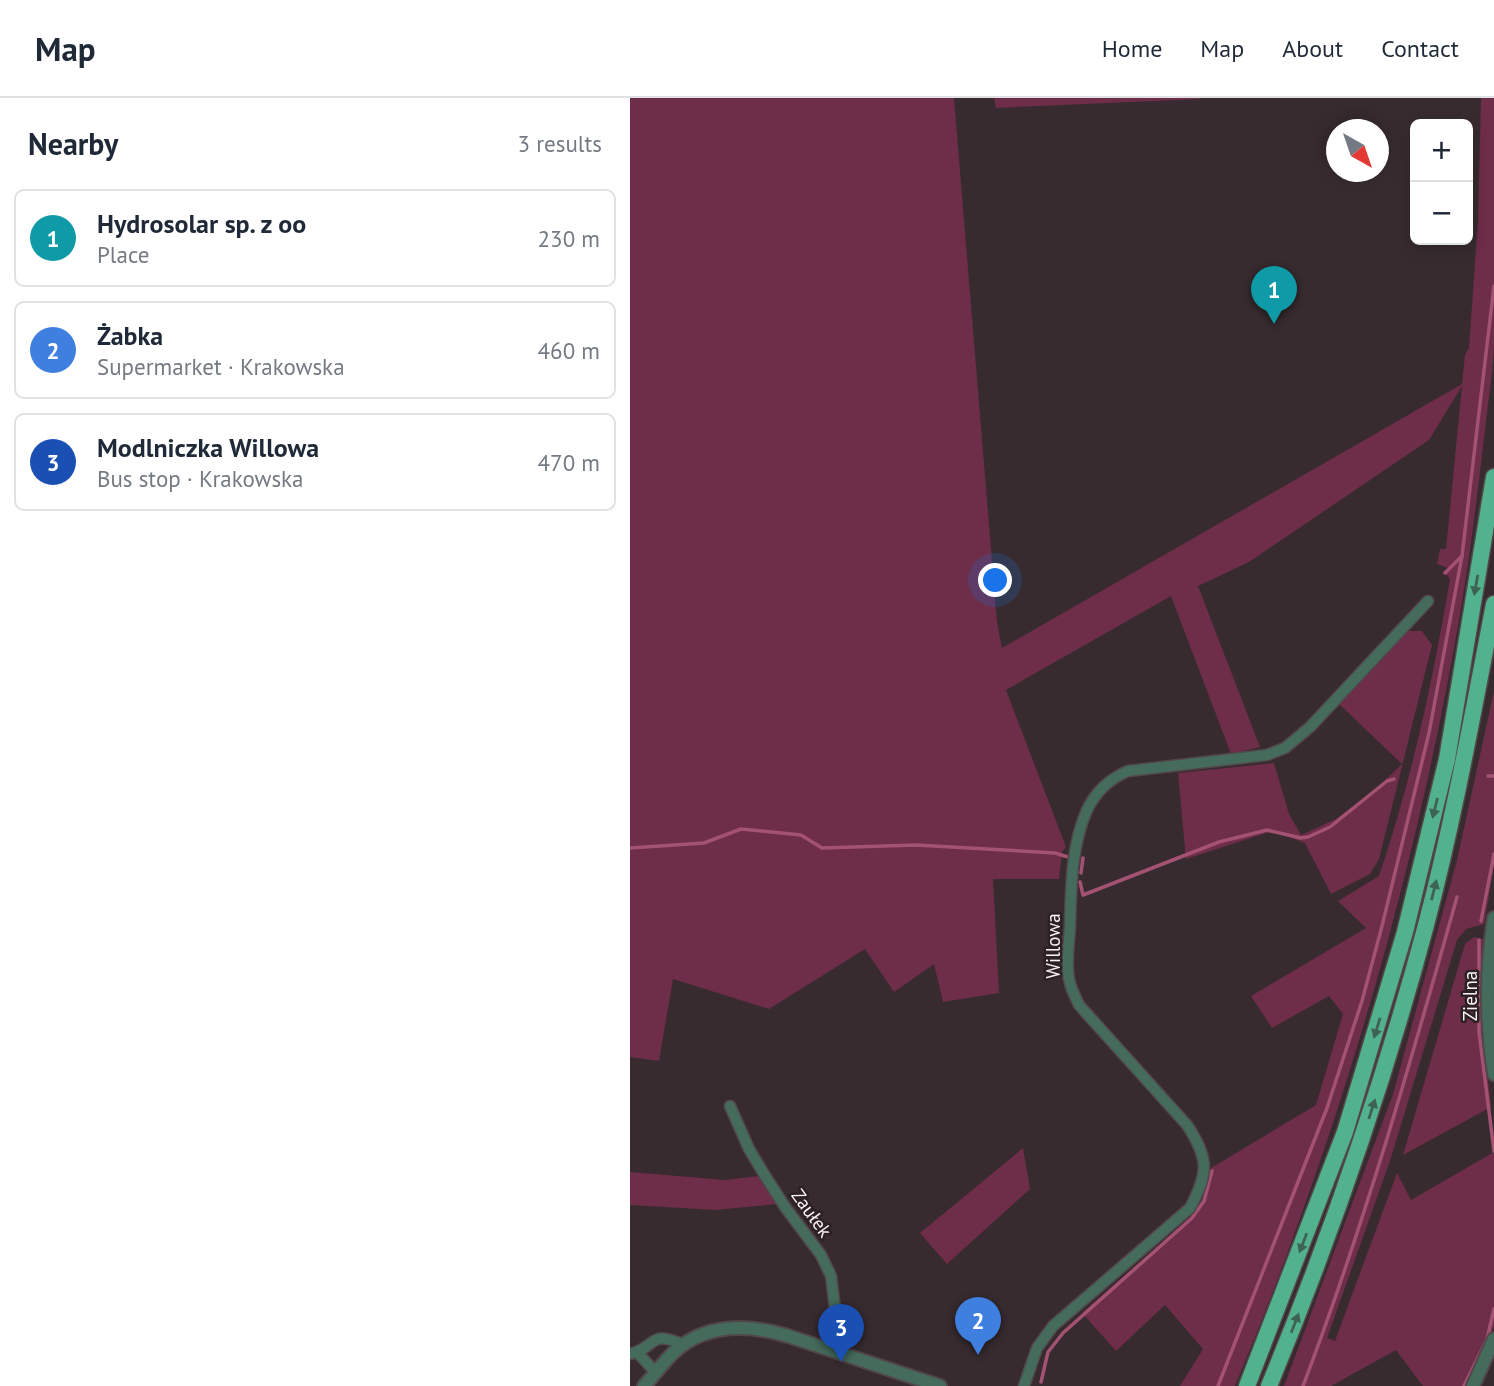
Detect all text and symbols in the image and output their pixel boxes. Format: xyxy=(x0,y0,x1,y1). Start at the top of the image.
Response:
text: Map xyxy=(35,27,96,70)
text: Home xyxy=(1102,33,1162,64)
text: Map xyxy=(1200,33,1244,64)
text: About xyxy=(1282,33,1343,64)
text: Contact xyxy=(1381,33,1459,64)
north arrow xyxy=(1326,119,1389,182)
map controls xyxy=(1410,119,1473,245)
button: + xyxy=(1410,119,1473,182)
text: Nearby xyxy=(28,124,118,163)
text: 3 results xyxy=(518,129,602,158)
button: − xyxy=(1410,182,1473,245)
text: Hydrosolar sp. z oo xyxy=(97,207,306,240)
text: 1 xyxy=(46,224,60,253)
text: 230 m xyxy=(538,224,600,253)
text: Place xyxy=(97,240,150,269)
pin: 1 xyxy=(1251,266,1297,324)
text: Żabka xyxy=(97,319,163,352)
text: 2 xyxy=(46,336,60,365)
text: 460 m xyxy=(538,336,600,365)
text: Supermarket · Krakowska xyxy=(97,352,345,381)
text: Modlniczka Willowa xyxy=(97,431,319,464)
text: 3 xyxy=(46,448,60,477)
text: 470 m xyxy=(538,448,600,477)
text: Bus stop · Krakowska xyxy=(97,464,304,493)
your location xyxy=(978,563,1012,597)
one-way arrow xyxy=(1470,574,1481,596)
one-way arrow xyxy=(1429,797,1440,819)
one-way arrow xyxy=(1429,879,1440,901)
street label: Willowa xyxy=(1041,913,1065,979)
street label: Zielna xyxy=(1458,971,1482,1021)
one-way arrow xyxy=(1372,1018,1382,1039)
one-way arrow xyxy=(1367,1098,1377,1119)
street label: Zaułek xyxy=(786,1184,838,1242)
one-way arrow xyxy=(1297,1232,1308,1253)
pin: 2 xyxy=(955,1297,1001,1355)
pin: 3 xyxy=(818,1304,864,1362)
one-way arrow xyxy=(1289,1312,1300,1333)

